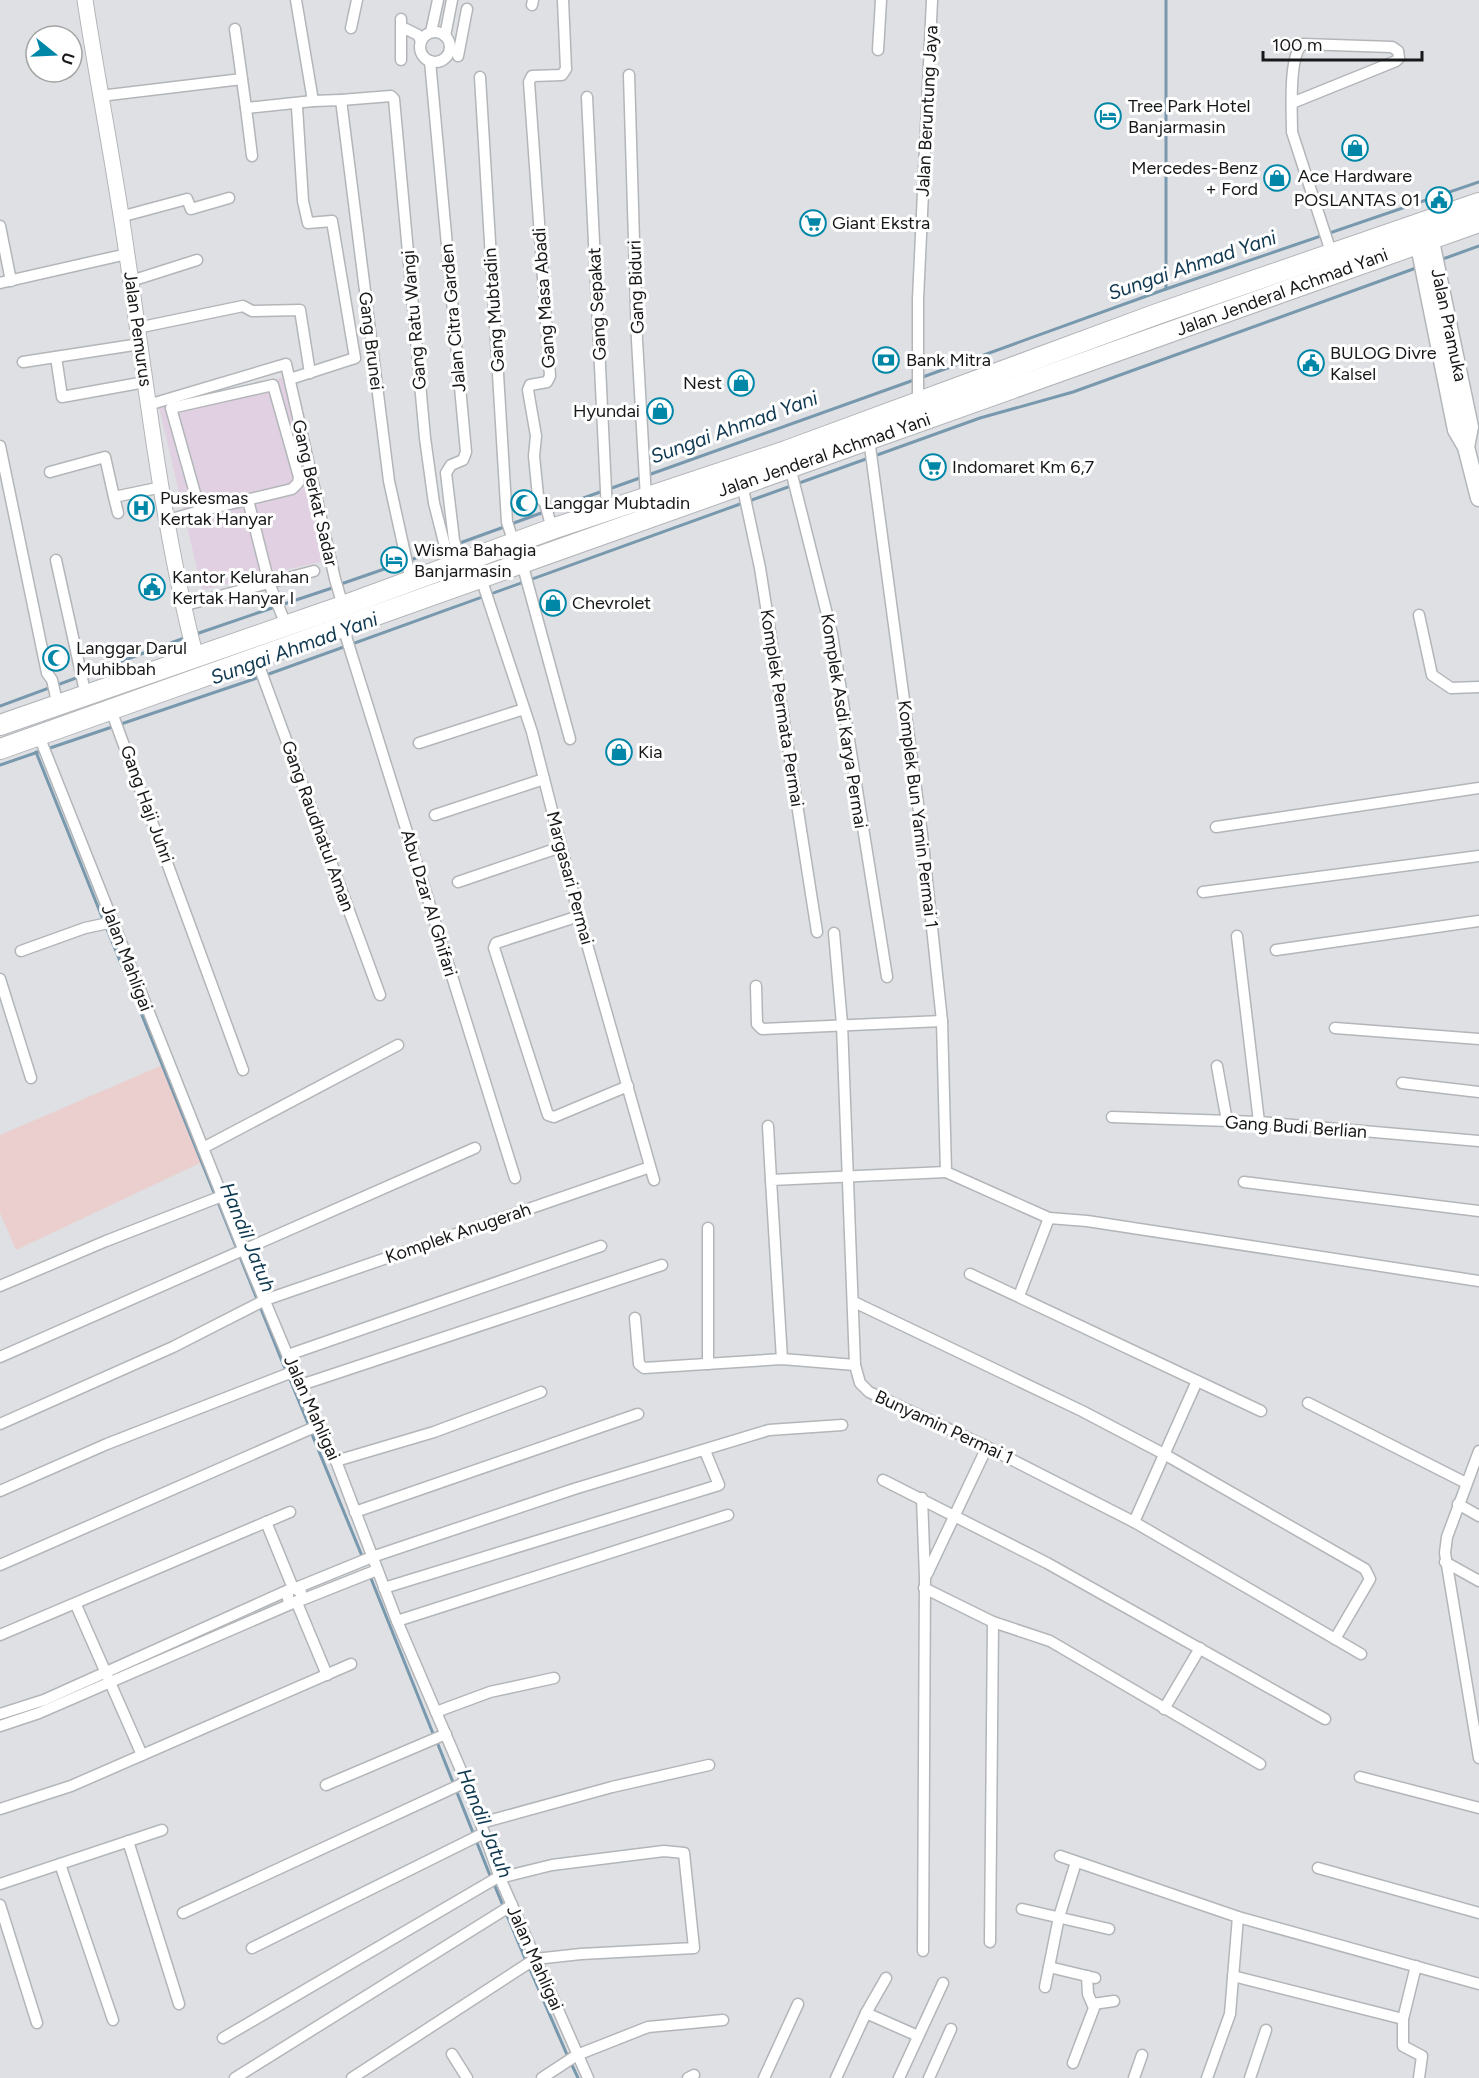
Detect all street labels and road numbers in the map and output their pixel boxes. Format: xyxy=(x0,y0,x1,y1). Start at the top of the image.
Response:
street label: Jalan Beruntung Jaya xyxy=(912,25,942,197)
street label: Gang Masa Abadi xyxy=(528,227,560,369)
street label: Gang Biduri xyxy=(623,240,649,334)
street label: Jalan Citra Garden xyxy=(436,243,470,393)
street label: Jalan Jenderal Achmad Yani xyxy=(1173,243,1391,341)
street label: Gang Mubtadin xyxy=(479,247,509,373)
street label: Gang Sepakat xyxy=(583,247,611,361)
street label: Gang Ratu Wangi xyxy=(397,249,431,391)
street label: Jalan Pramuka xyxy=(1426,267,1472,383)
street label: Jalan Pemurus xyxy=(119,270,157,388)
street label: Gang Brunei xyxy=(354,290,388,392)
street label: Jalan Jenderal Achmad Yani xyxy=(715,408,933,502)
street label: Gang Berkat Sadar xyxy=(287,418,343,568)
street label: Komplek Permata Permai xyxy=(755,607,809,809)
street label: Komplek Asdi Karya Permai xyxy=(816,612,872,830)
street label: Komplek Bun Yamin Permai 1 xyxy=(893,699,943,929)
street label: Gang Raudhatul Aman xyxy=(277,738,359,914)
street label: Gang Haji Juhri xyxy=(116,742,178,866)
street label: Margasari Permai xyxy=(542,809,598,947)
street label: Abu Dzar Al Ghifari xyxy=(396,827,462,979)
street label: Jalan Mahligai xyxy=(97,902,157,1014)
street label: Gang Budi Berlian xyxy=(1224,1111,1368,1143)
street label: Komplek Anugerah xyxy=(382,1198,534,1268)
street label: Jalan Mahligai xyxy=(279,1352,345,1464)
street label: Bunyamin Permai 1 xyxy=(871,1385,1017,1469)
street label: Jalan Mahligai xyxy=(502,1902,568,2014)

